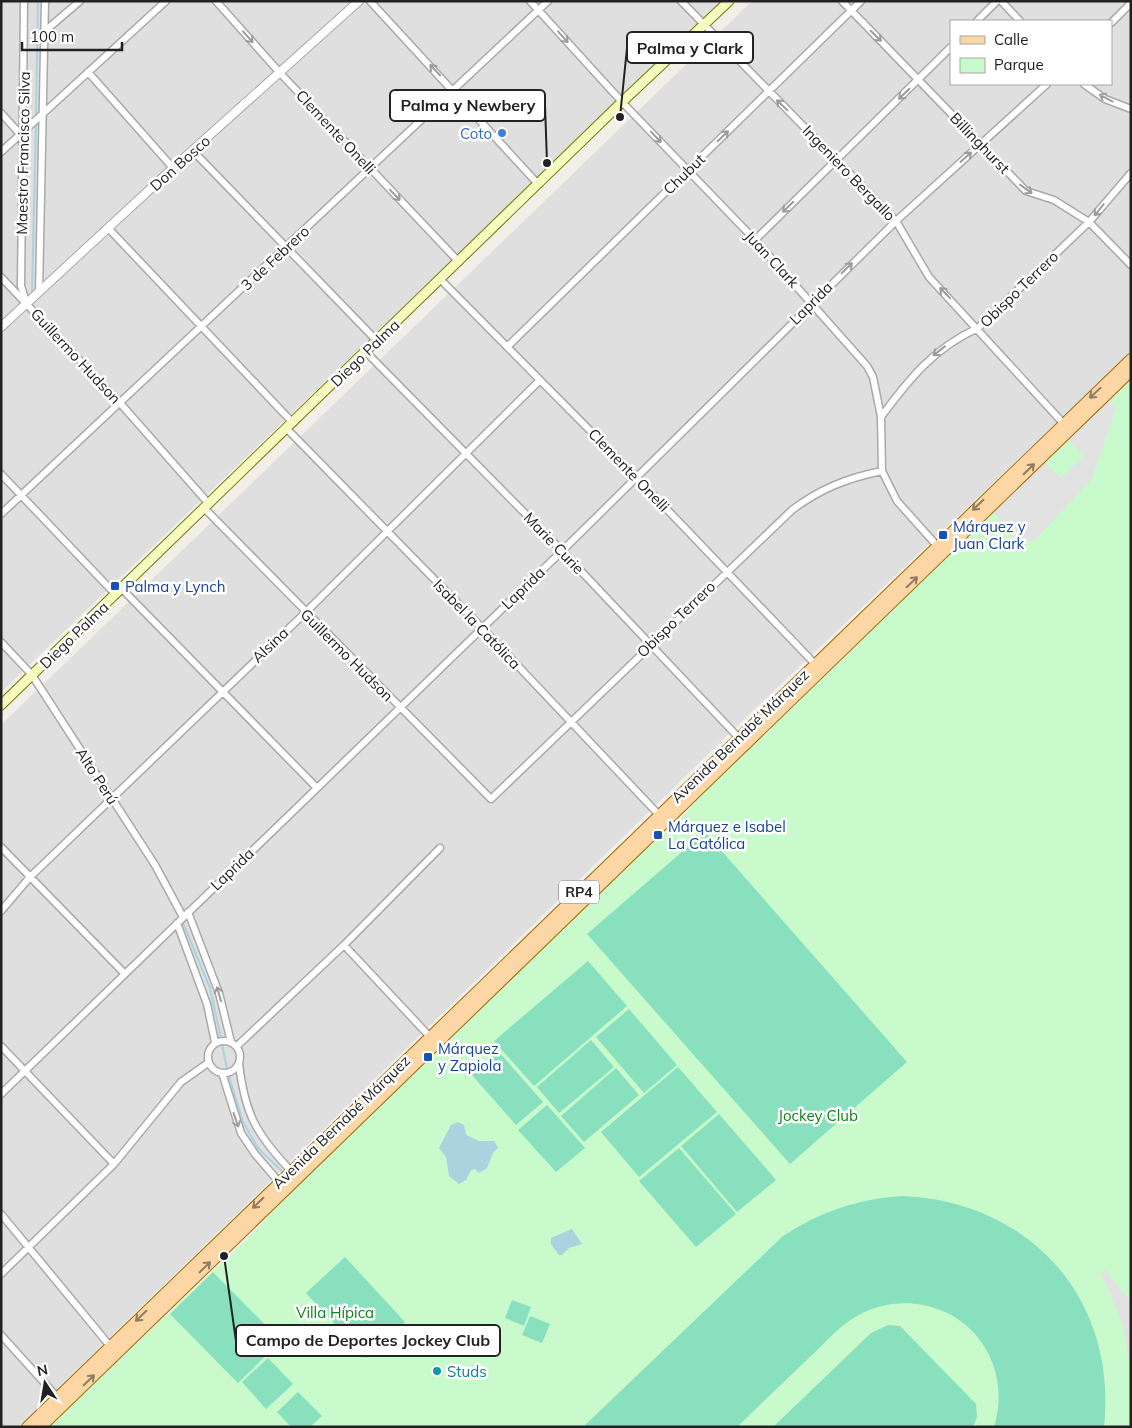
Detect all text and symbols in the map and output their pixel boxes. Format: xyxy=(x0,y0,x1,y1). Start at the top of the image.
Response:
scale bar xyxy=(22,20,122,52)
legend xyxy=(950,20,1112,85)
text: 100 m xyxy=(30,27,74,46)
one-way arrow xyxy=(870,30,882,42)
text: Calle xyxy=(994,30,1028,49)
one-way arrow xyxy=(242,31,254,44)
one-way arrow xyxy=(557,31,569,44)
callout: Palma y Clark xyxy=(627,32,753,63)
text: Palma y Clark xyxy=(637,38,744,58)
text: Parque xyxy=(994,55,1044,74)
one-way arrow xyxy=(429,64,441,77)
street label: Maestro Francisco Silva xyxy=(12,71,34,235)
street label: Clemente Onelli xyxy=(292,86,380,178)
one-way arrow xyxy=(898,87,910,99)
callout: Palma y Newbery xyxy=(390,90,545,121)
one-way arrow xyxy=(1099,93,1114,102)
text: Palma y Newbery xyxy=(400,95,536,115)
one-way arrow xyxy=(776,99,788,111)
street label: Billinghurst xyxy=(946,108,1014,178)
street label: Ingeniero Bergallo xyxy=(799,121,899,225)
place label: Coto xyxy=(460,124,492,143)
marker: Coto xyxy=(496,127,508,139)
one-way arrow xyxy=(717,130,729,143)
street label: Don Bosco xyxy=(146,131,214,195)
one-way arrow xyxy=(650,131,662,143)
street label: Chubut xyxy=(659,150,709,198)
one-way arrow xyxy=(959,151,972,163)
one-way arrow xyxy=(1019,184,1033,194)
one-way arrow xyxy=(389,188,401,201)
one-way arrow xyxy=(782,201,794,213)
one-way arrow xyxy=(1093,203,1104,216)
street label: 3 de Febrero xyxy=(237,221,313,295)
street label: Juan Clark xyxy=(741,226,803,292)
street label: Obispo Terrero xyxy=(976,247,1062,331)
one-way arrow xyxy=(841,262,854,274)
street label: Laprida xyxy=(785,277,837,329)
one-way arrow xyxy=(939,287,951,299)
street label: Guillermo Hudson xyxy=(27,304,125,408)
street label: Diego Palma xyxy=(327,315,403,391)
one-way arrow xyxy=(933,346,946,357)
one-way arrow xyxy=(1089,387,1102,399)
street label: Clemente Onelli xyxy=(584,424,674,516)
one-way arrow xyxy=(1023,463,1035,475)
one-way arrow xyxy=(972,499,985,511)
street label: Marie Curie xyxy=(520,508,588,578)
place label: Márquez y Juan Clark xyxy=(953,517,1026,553)
marker: Márquez y Juan Clark xyxy=(937,529,949,541)
street label: Laprida xyxy=(497,563,549,613)
street label: Isabel la Católica xyxy=(429,575,525,673)
one-way arrow xyxy=(906,576,919,588)
place label: Palma y Lynch xyxy=(125,577,225,596)
street label: Obispo Terrero xyxy=(633,577,719,661)
marker: Palma y Lynch xyxy=(109,580,121,592)
street label: Diego Palma xyxy=(36,597,112,673)
street label: Guillermo Hudson xyxy=(297,605,397,705)
street label: Alsina xyxy=(248,623,292,667)
street label: Avenida Bernabé Márquez xyxy=(667,665,813,807)
street label: Alto Perú xyxy=(72,744,122,808)
place label: Márquez e Isabel La Católica xyxy=(668,817,786,853)
marker: Márquez e Isabel La Católica xyxy=(652,829,664,841)
street label: Laprida xyxy=(206,844,258,894)
road number: RP4 xyxy=(559,880,599,904)
one-way arrow xyxy=(214,987,224,1003)
place label: Márquez y Zapiola xyxy=(438,1039,501,1075)
street label: Avenida Bernabé Márquez xyxy=(268,1051,414,1193)
marker: Márquez y Zapiola xyxy=(422,1051,434,1063)
park label: Jockey Club xyxy=(778,1106,858,1125)
one-way arrow xyxy=(231,1111,241,1127)
one-way arrow xyxy=(252,1197,264,1209)
one-way arrow xyxy=(199,1261,211,1273)
park label: Villa Hípica xyxy=(296,1303,374,1322)
one-way arrow xyxy=(135,1310,148,1322)
callout: Campo de Deportes Jockey Club xyxy=(236,1325,500,1356)
text: Campo de Deportes Jockey Club xyxy=(246,1330,490,1350)
north arrow xyxy=(20,1358,70,1408)
text: N xyxy=(35,1360,49,1380)
place label: Studs xyxy=(447,1362,487,1381)
marker: Studs xyxy=(431,1365,443,1377)
one-way arrow xyxy=(82,1375,94,1387)

